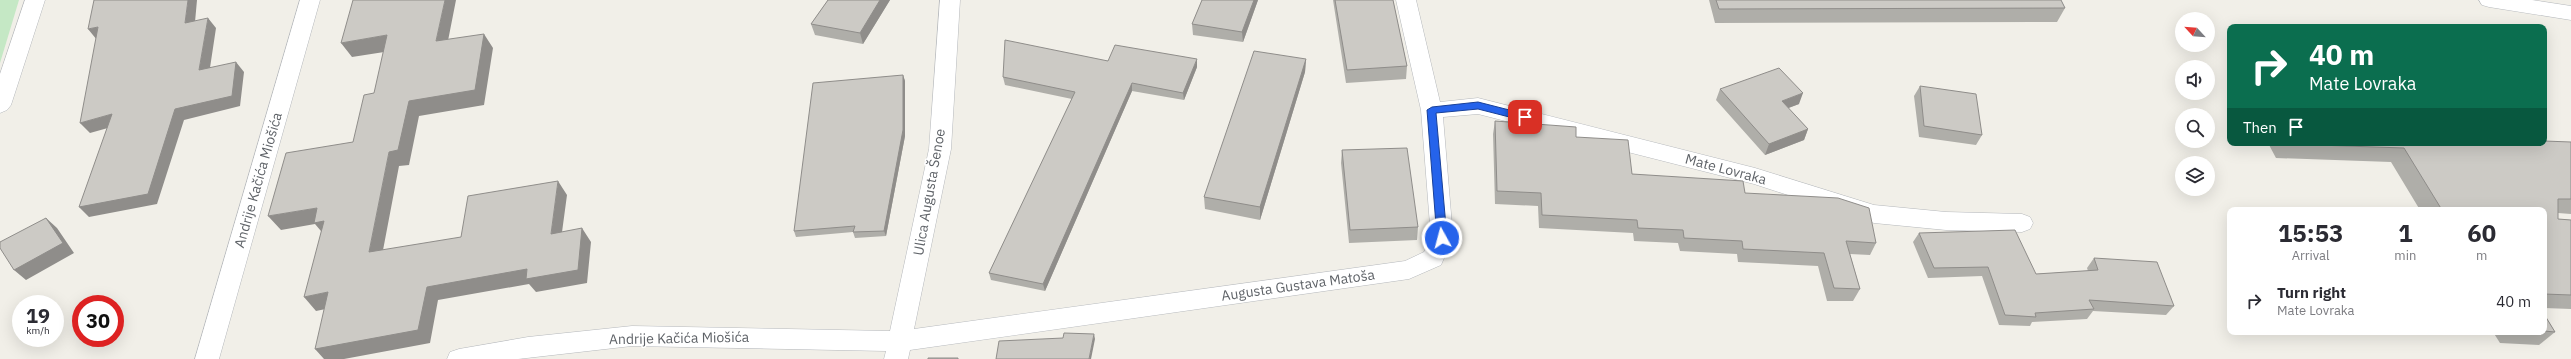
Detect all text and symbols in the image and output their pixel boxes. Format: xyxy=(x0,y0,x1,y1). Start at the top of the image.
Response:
north arrow xyxy=(2175,12,2215,52)
map controls xyxy=(2175,12,2215,196)
text: 40 m xyxy=(2309,36,2374,73)
icon: right xyxy=(2243,40,2295,92)
button: sound xyxy=(2175,60,2215,100)
text: Mate Lovraka xyxy=(2309,72,2416,95)
pin xyxy=(1508,100,1542,134)
icon: arrive xyxy=(1514,106,1536,128)
button: search xyxy=(2175,108,2215,148)
street label: Andrije Kačića Miošića xyxy=(230,110,286,250)
icon: arrive xyxy=(2285,116,2307,138)
text: Then xyxy=(2243,118,2277,137)
street label: Ulica Augusta Šenoe xyxy=(908,127,949,257)
street label: Mate Lovraka xyxy=(1683,149,1769,189)
button: layers xyxy=(2175,156,2215,196)
position arrow xyxy=(1421,217,1463,259)
text: 15:53 xyxy=(2278,217,2343,249)
text: 1 xyxy=(2398,217,2413,249)
text: 60 xyxy=(2467,217,2496,249)
text: Arrival xyxy=(2292,247,2330,264)
text: min xyxy=(2394,247,2416,264)
text: m xyxy=(2476,247,2487,264)
street label: Augusta Gustava Matoša xyxy=(1220,265,1376,305)
text: Turn right xyxy=(2277,283,2346,302)
icon: right xyxy=(2243,290,2265,312)
text: 40 m xyxy=(2496,292,2531,311)
speed limit sign: 30 xyxy=(72,295,124,347)
text: 19 xyxy=(26,302,50,329)
text: Mate Lovraka xyxy=(2277,302,2355,319)
text: km/h xyxy=(26,324,50,337)
street label: Andrije Kačića Miošića xyxy=(609,328,750,348)

